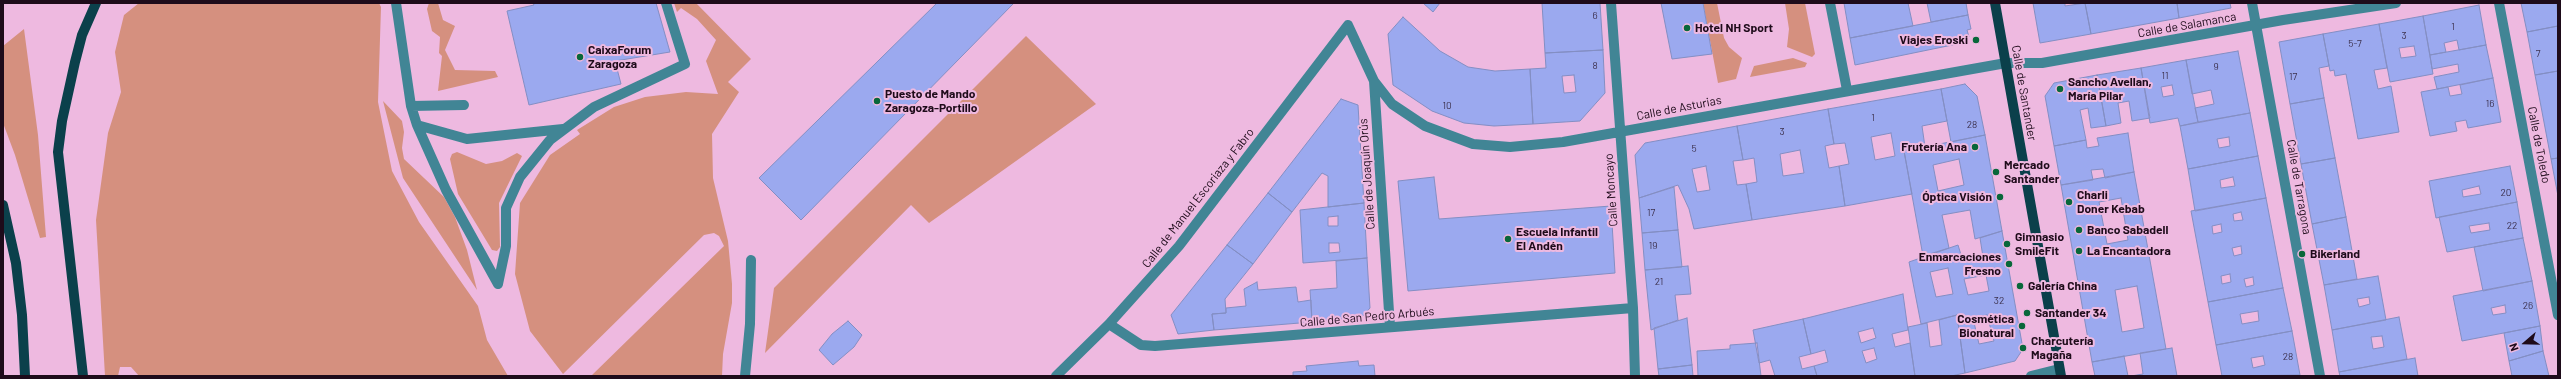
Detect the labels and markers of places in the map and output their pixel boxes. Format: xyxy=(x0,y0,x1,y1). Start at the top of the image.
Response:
place label: Hotel NH Sport xyxy=(1695,21,1773,35)
marker: Hotel NH Sport xyxy=(1682,23,1692,33)
place label: Viajes Eroski xyxy=(1900,33,1968,47)
marker: Viajes Eroski xyxy=(1971,35,1981,45)
place label: CaixaForum Zaragoza xyxy=(588,43,651,71)
marker: CaixaForum Zaragoza xyxy=(575,52,585,62)
place label: Sancho Avellan, María Pilar xyxy=(2068,75,2152,103)
marker: Sancho Avellan, María Pilar xyxy=(2055,84,2065,94)
place label: Puesto de Mando Zaragoza-Portillo xyxy=(885,87,977,115)
marker: Puesto de Mando Zaragoza-Portillo xyxy=(872,96,882,106)
place label: Frutería Ana xyxy=(1901,140,1967,154)
marker: Frutería Ana xyxy=(1970,142,1980,152)
place label: Mercado Santander xyxy=(2004,158,2059,186)
marker: Mercado Santander xyxy=(1991,167,2001,177)
place label: Charli Doner Kebab xyxy=(2077,188,2145,216)
place label: Óptica Visión xyxy=(1922,190,1992,204)
marker: Óptica Visión xyxy=(1995,192,2005,202)
marker: Charli Doner Kebab xyxy=(2064,197,2074,207)
place label: Banco Sabadell xyxy=(2087,223,2168,237)
place label: Escuela Infantil El Andén xyxy=(1516,225,1598,253)
marker: Banco Sabadell xyxy=(2074,225,2084,235)
place label: Gimnasio SmileFit xyxy=(2015,230,2064,258)
marker: Escuela Infantil El Andén xyxy=(1503,234,1513,244)
marker: Gimnasio SmileFit xyxy=(2002,239,2012,249)
place label: La Encantadora xyxy=(2087,244,2171,258)
marker: La Encantadora xyxy=(2074,246,2084,256)
place label: Bikerland xyxy=(2310,247,2360,261)
marker: Bikerland xyxy=(2297,249,2307,259)
place label: Enmarcaciones Fresno xyxy=(1919,250,2001,278)
marker: Enmarcaciones Fresno xyxy=(2004,259,2014,269)
place label: Galería China xyxy=(2028,279,2097,293)
marker: Galería China xyxy=(2015,281,2025,291)
place label: Santander 34 xyxy=(2035,306,2106,320)
marker: Santander 34 xyxy=(2022,308,2032,318)
place label: Cosmética Bionatural xyxy=(1957,312,2014,340)
marker: Cosmética Bionatural xyxy=(2017,321,2027,331)
place label: Charcutería Magaña xyxy=(2031,334,2093,362)
marker: Charcutería Magaña xyxy=(2018,343,2028,353)

